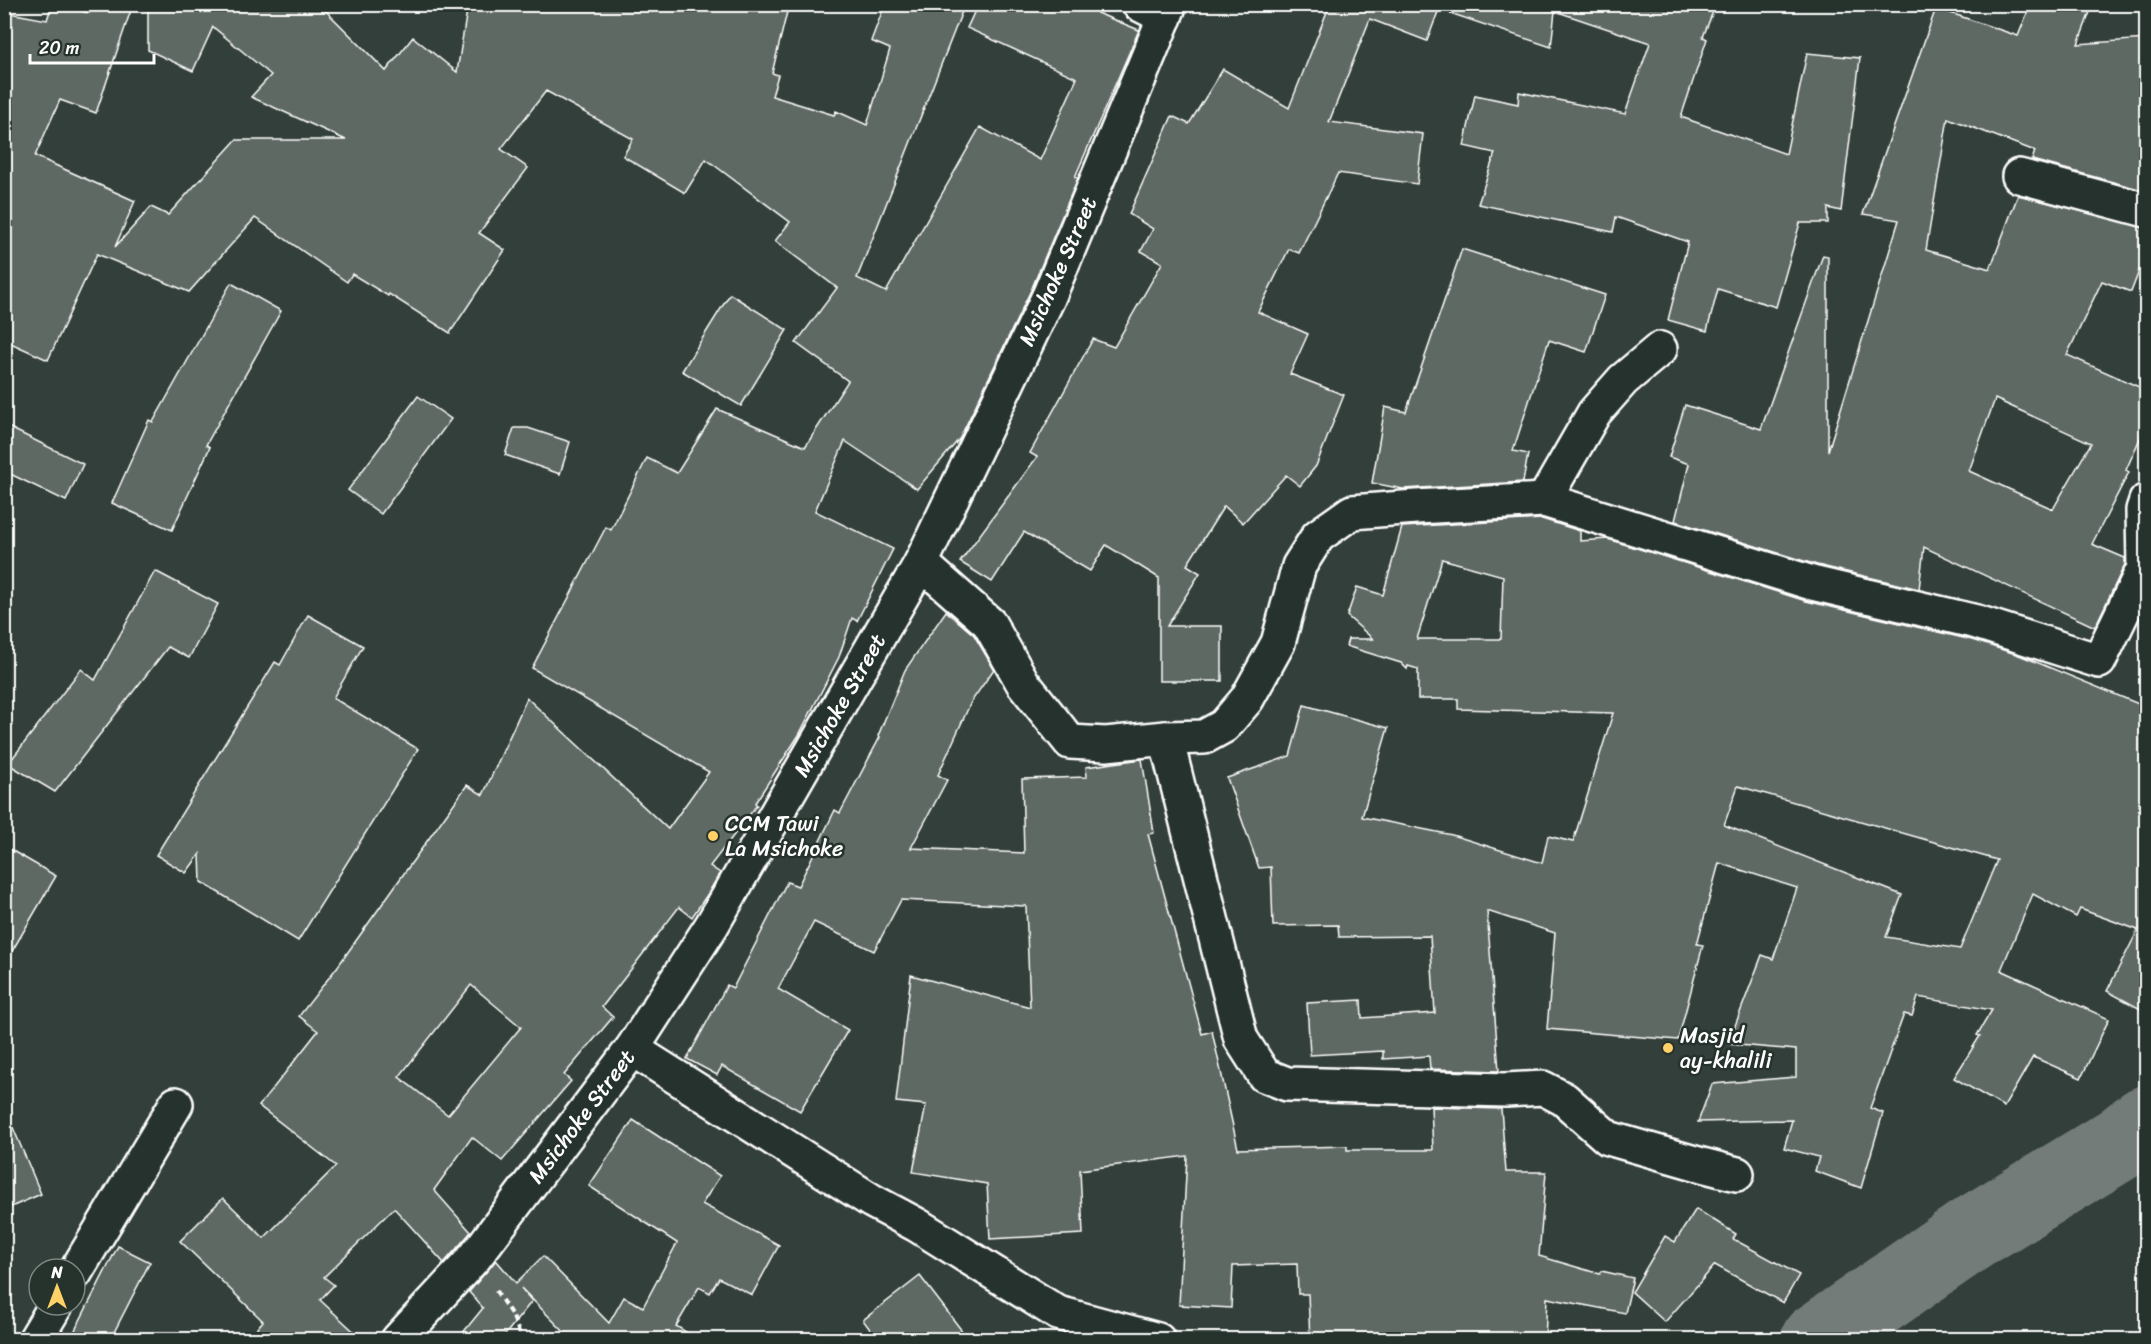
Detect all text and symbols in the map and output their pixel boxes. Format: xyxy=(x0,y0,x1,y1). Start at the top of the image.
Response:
scale bar xyxy=(30,27,154,65)
text: 20 m xyxy=(39,32,79,64)
street label: Msichoke Street xyxy=(1007,190,1108,352)
street label: Msichoke Street xyxy=(782,626,897,785)
place label: CCM Tawi La Msichoke xyxy=(725,804,843,868)
marker: CCM Tawi La Msichoke xyxy=(706,829,720,843)
place label: Masjid ay-khalili xyxy=(1680,1016,1773,1080)
street label: Msichoke Street xyxy=(518,1040,646,1192)
marker: Masjid ay-khalili xyxy=(1661,1041,1675,1055)
north arrow xyxy=(27,1257,87,1317)
text: N xyxy=(50,1258,63,1287)

